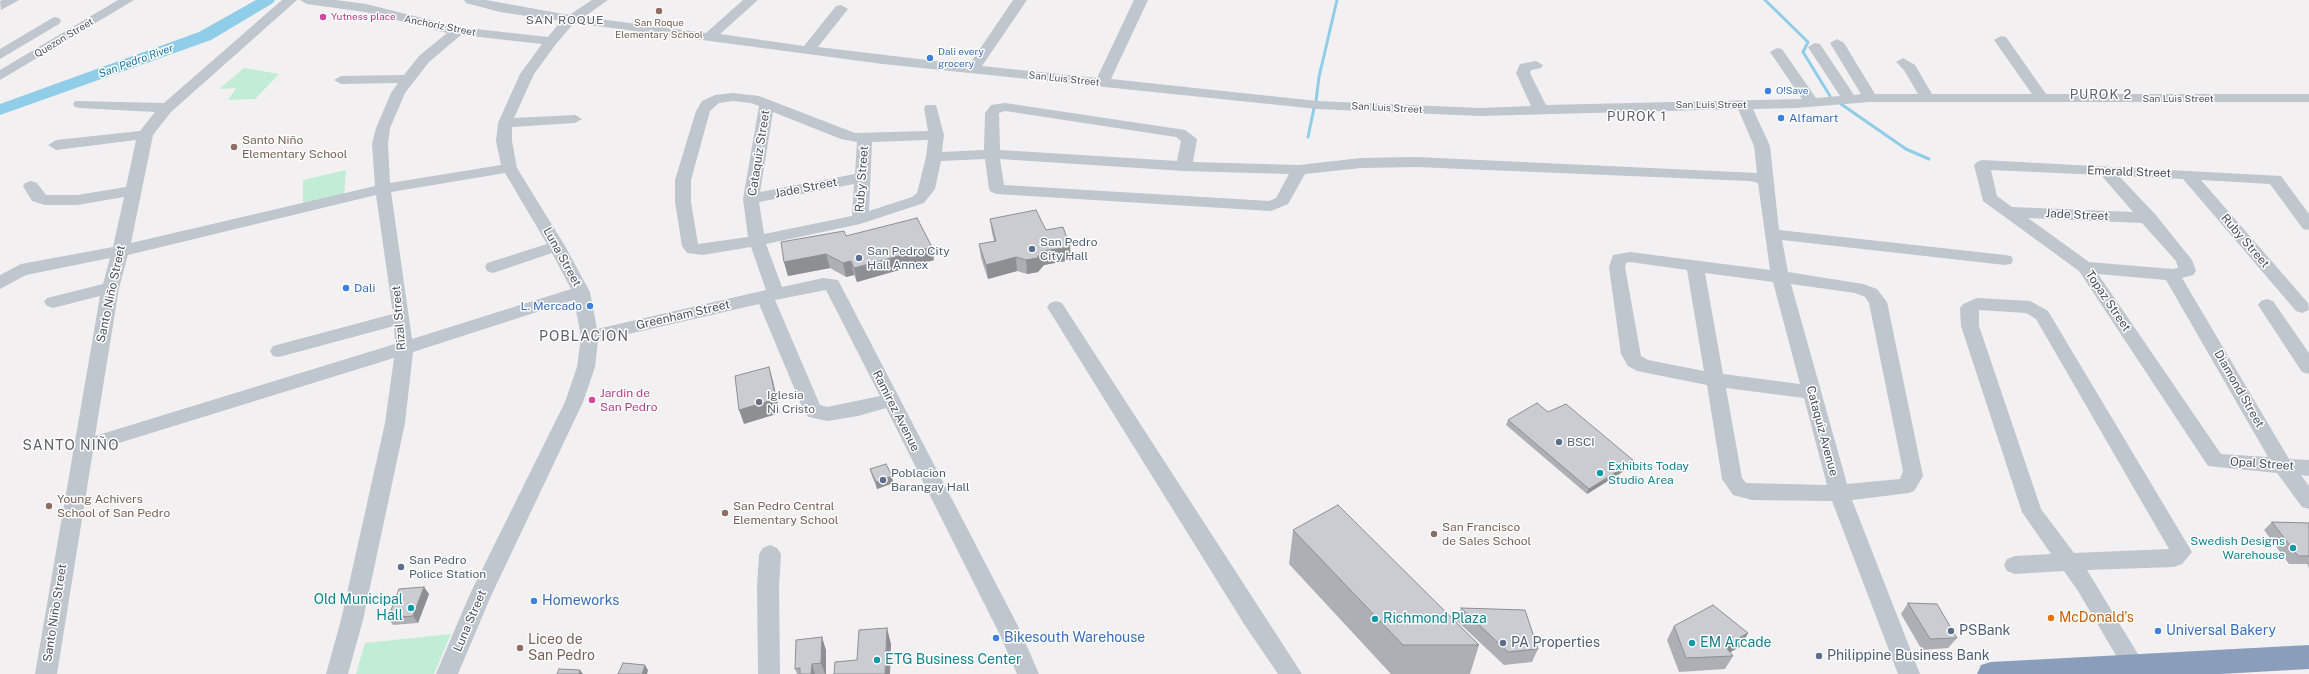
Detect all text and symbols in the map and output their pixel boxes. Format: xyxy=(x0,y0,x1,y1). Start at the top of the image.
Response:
marker: San Roque Elementary School xyxy=(654,6,664,16)
place label: Yutness place xyxy=(331,11,396,23)
marker: Yutness place xyxy=(318,12,328,22)
street label: Anchoriz Street xyxy=(403,13,477,39)
district label: SAN ROQUE xyxy=(526,13,604,27)
street label: Quezon Street xyxy=(32,16,96,60)
place label: San Roque Elementary School xyxy=(615,17,703,40)
water label: San Pedro River xyxy=(97,41,175,81)
place label: Dali every grocery xyxy=(938,46,984,70)
marker: Dali every grocery xyxy=(925,53,935,63)
street label: San Luis Street xyxy=(1028,69,1100,89)
place label: O!Save xyxy=(1776,85,1808,97)
marker: O!Save xyxy=(1763,86,1773,96)
district label: PUROK 2 xyxy=(2070,87,2132,103)
street label: San Luis Street xyxy=(2142,93,2214,105)
street label: San Luis Street xyxy=(1675,99,1747,111)
street label: San Luis Street xyxy=(1351,100,1423,116)
street label: Cataquiz Street xyxy=(745,109,773,197)
district label: PUROK 1 xyxy=(1607,109,1667,125)
place label: Alfamart xyxy=(1789,111,1838,125)
marker: Alfamart xyxy=(1776,113,1786,123)
place label: Santo Niño Elementary School xyxy=(242,133,347,161)
marker: Santo Niño Elementary School xyxy=(229,142,239,152)
street label: Ruby Street xyxy=(852,145,872,213)
street label: Emerald Street xyxy=(2087,163,2171,181)
street label: Jade Street xyxy=(774,175,838,201)
street label: Jade Street xyxy=(2045,206,2109,224)
street label: Ruby Street xyxy=(2218,211,2272,271)
street label: Luna Street xyxy=(540,225,584,289)
place label: San Pedro City Hall xyxy=(1040,235,1097,263)
street label: Santo Niño Street xyxy=(94,244,128,344)
place label: San Pedro City Hall Annex xyxy=(867,244,950,272)
marker: San Pedro City Hall xyxy=(1027,244,1037,254)
marker: San Pedro City Hall Annex xyxy=(854,253,864,263)
street label: Topaz Street xyxy=(2082,268,2134,334)
place label: Dali xyxy=(354,281,376,295)
marker: Dali xyxy=(341,283,351,293)
street label: Rizal Street xyxy=(389,285,409,351)
street label: Greenham Street xyxy=(635,297,731,333)
place label: L. Mercado xyxy=(520,299,582,313)
marker: L. Mercado xyxy=(585,301,595,311)
district label: POBLACION xyxy=(539,329,629,345)
street label: Diamond Street xyxy=(2211,348,2267,430)
street label: Ramirez Avenue xyxy=(869,368,923,454)
street label: Cataquiz Avenue xyxy=(1803,384,1841,478)
place label: Jardin de San Pedro xyxy=(600,386,657,414)
place label: Iglesia Ni Cristo xyxy=(767,388,815,416)
marker: Jardin de San Pedro xyxy=(587,395,597,405)
marker: Iglesia Ni Cristo xyxy=(754,397,764,407)
place label: BSCI xyxy=(1567,435,1595,449)
marker: BSCI xyxy=(1554,437,1564,447)
district label: SANTO NIÑO xyxy=(23,438,119,454)
street label: Opal Street xyxy=(2230,455,2294,473)
place label: Exhibits Today Studio Area xyxy=(1608,459,1689,487)
place label: Poblacion Barangay Hall xyxy=(891,466,970,494)
marker: Exhibits Today Studio Area xyxy=(1595,468,1605,478)
marker: Poblacion Barangay Hall xyxy=(878,475,888,485)
place label: Young Achivers School of San Pedro xyxy=(57,492,170,520)
place label: San Pedro Central Elementary School xyxy=(733,499,838,527)
marker: Young Achivers School of San Pedro xyxy=(44,501,54,511)
marker: San Pedro Central Elementary School xyxy=(720,508,730,518)
place label: San Francisco de Sales School xyxy=(1442,520,1531,548)
marker: San Francisco de Sales School xyxy=(1429,529,1439,539)
place label: Swedish Designs Warehouse xyxy=(2190,534,2285,562)
marker: Swedish Designs Warehouse xyxy=(2288,543,2298,553)
place label: San Pedro Police Station xyxy=(409,553,486,581)
marker: San Pedro Police Station xyxy=(396,562,406,572)
street label: Santo Niño Street xyxy=(40,563,70,663)
street label: Luna Street xyxy=(451,588,489,654)
place label: Old Municipal Hall xyxy=(314,592,403,624)
place label: Homeworks xyxy=(542,593,619,609)
marker: Homeworks xyxy=(529,596,539,606)
marker: Old Municipal Hall xyxy=(406,603,416,613)
place label: McDonald's xyxy=(2059,610,2134,626)
place label: Richmond Plaza xyxy=(1383,611,1487,627)
marker: McDonald's xyxy=(2046,613,2056,623)
marker: Richmond Plaza xyxy=(1370,614,1380,624)
place label: PSBank xyxy=(1959,623,2010,639)
place label: Universal Bakery xyxy=(2166,623,2276,639)
marker: PSBank xyxy=(1946,626,1956,636)
marker: Universal Bakery xyxy=(2153,626,2163,636)
place label: Bikesouth Warehouse xyxy=(1004,630,1145,646)
place label: Liceo de San Pedro xyxy=(528,632,595,664)
marker: Bikesouth Warehouse xyxy=(991,633,1001,643)
place label: PA Properties xyxy=(1511,635,1600,651)
place label: EM Arcade xyxy=(1700,635,1771,651)
marker: PA Properties xyxy=(1498,638,1508,648)
marker: EM Arcade xyxy=(1687,638,1697,648)
marker: Liceo de San Pedro xyxy=(515,643,525,653)
place label: Philippine Business Bank xyxy=(1827,648,1990,664)
marker: Philippine Business Bank xyxy=(1814,651,1824,661)
place label: ETG Business Center xyxy=(885,652,1021,668)
marker: ETG Business Center xyxy=(872,655,882,665)

